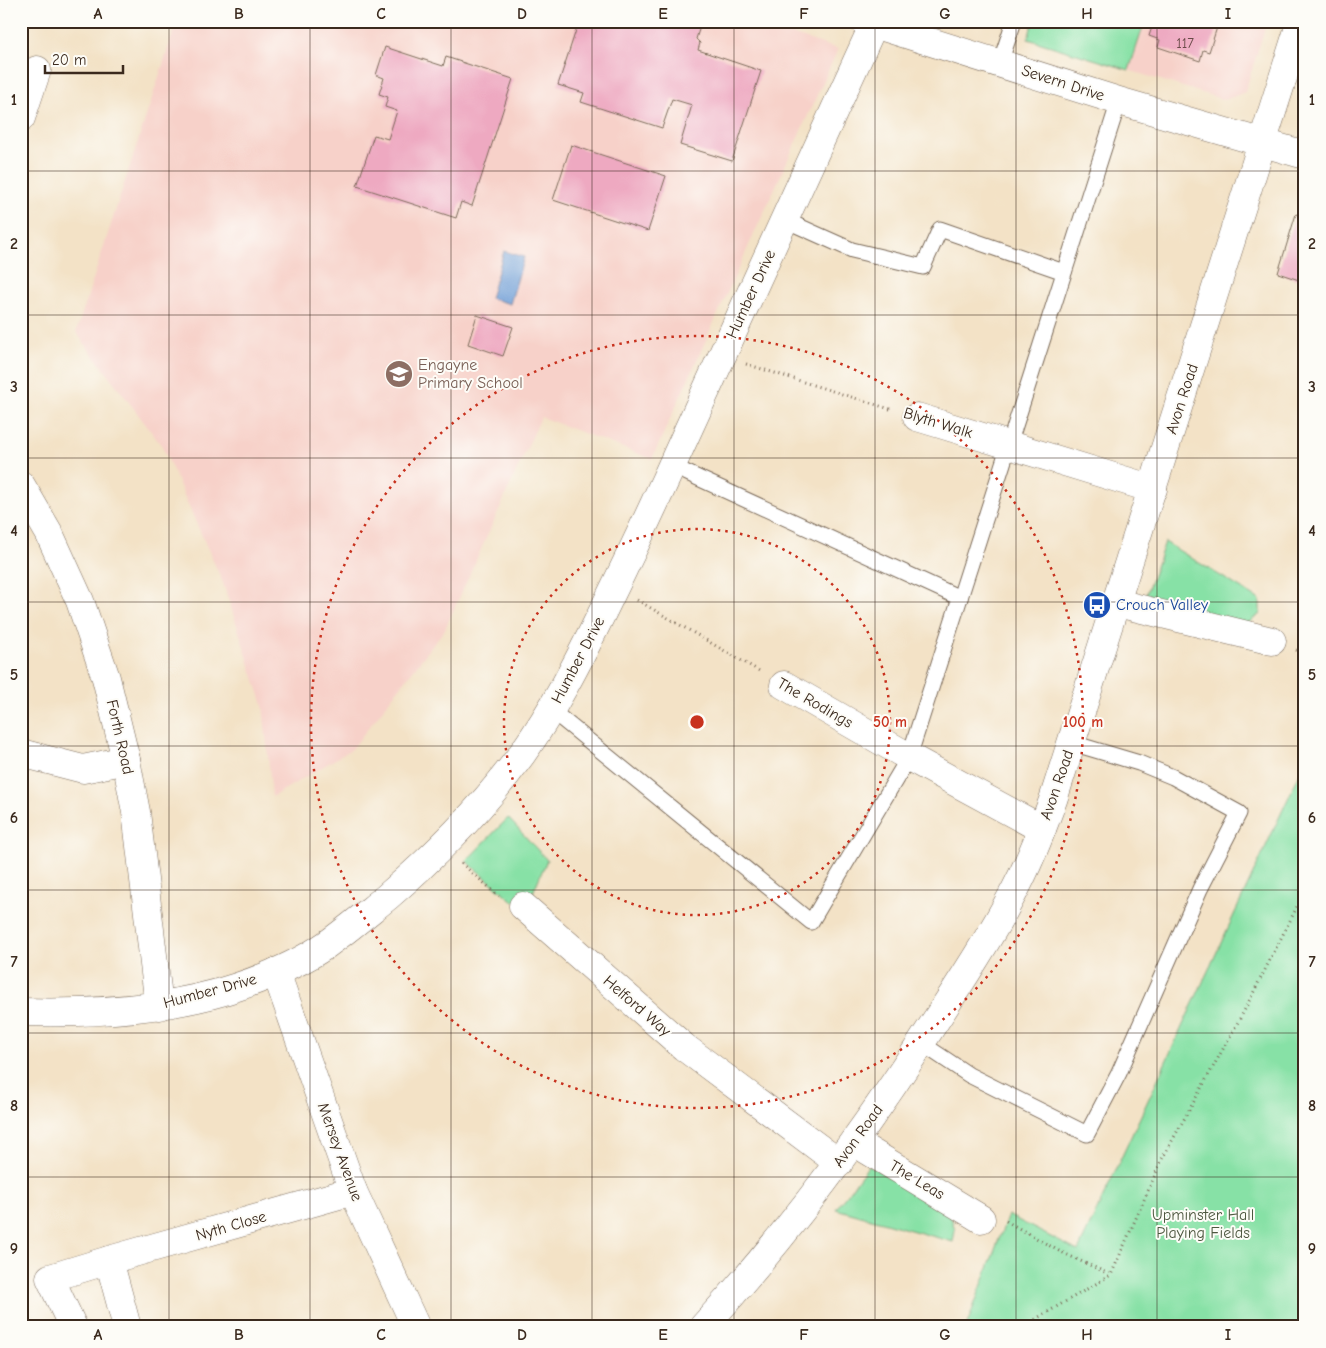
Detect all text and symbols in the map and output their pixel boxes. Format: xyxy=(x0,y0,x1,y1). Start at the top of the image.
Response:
text: A xyxy=(94,5,103,23)
text: B xyxy=(234,5,244,23)
text: C xyxy=(376,5,386,23)
text: D xyxy=(517,5,527,23)
text: E xyxy=(658,5,668,23)
text: F xyxy=(799,5,809,23)
text: G xyxy=(939,5,951,23)
text: H xyxy=(1081,5,1093,23)
text: I xyxy=(1225,5,1231,23)
house number: 117 xyxy=(1176,35,1194,52)
scale bar xyxy=(45,42,122,74)
text: 20 m xyxy=(52,51,86,69)
street label: Severn Drive xyxy=(1019,61,1107,105)
text: 1 xyxy=(11,91,17,109)
text: 1 xyxy=(1309,91,1315,109)
text: 2 xyxy=(10,235,18,253)
text: 2 xyxy=(1308,235,1316,253)
street label: Humber Drive xyxy=(723,247,779,341)
place label: Engayne Primary School xyxy=(418,356,523,392)
school or university icon: Engayne Primary School xyxy=(384,359,414,389)
street label: Avon Road xyxy=(1162,362,1202,436)
text: 3 xyxy=(10,378,18,396)
text: 3 xyxy=(1308,378,1316,396)
street label: Blyth Walk xyxy=(901,404,975,442)
text: 4 xyxy=(10,522,18,540)
text: 4 xyxy=(1308,522,1316,540)
bus stop icon: Crouch Valley xyxy=(1082,590,1112,620)
place label: Crouch Valley xyxy=(1116,596,1209,614)
street label: Humber Drive xyxy=(548,614,608,706)
text: 5 xyxy=(10,666,18,684)
text: 5 xyxy=(1308,666,1316,684)
street label: The Rodings xyxy=(774,674,856,732)
street label: Forth Road xyxy=(103,698,137,776)
centre of rings xyxy=(688,713,706,731)
text: 50 m xyxy=(873,713,907,731)
text: 100 m xyxy=(1063,713,1103,731)
street label: Avon Road xyxy=(1037,748,1077,822)
text: 6 xyxy=(10,809,18,827)
text: 6 xyxy=(1308,809,1316,827)
text: 7 xyxy=(10,953,18,971)
text: 7 xyxy=(1308,953,1316,971)
street label: Humber Drive xyxy=(161,970,259,1012)
street label: Helford Way xyxy=(600,972,675,1041)
text: 8 xyxy=(10,1097,18,1115)
text: 8 xyxy=(1308,1097,1316,1115)
street label: Mersey Avenue xyxy=(314,1100,366,1204)
street label: Avon Road xyxy=(829,1101,887,1171)
street label: The Leas xyxy=(886,1157,948,1204)
park label: Upminster Hall Playing Fields xyxy=(1152,1206,1254,1242)
street label: Nyth Close xyxy=(194,1207,268,1245)
text: 9 xyxy=(10,1240,18,1258)
text: 9 xyxy=(1308,1240,1316,1258)
text: A xyxy=(94,1326,103,1344)
text: B xyxy=(234,1326,244,1344)
text: C xyxy=(376,1326,386,1344)
text: D xyxy=(517,1326,527,1344)
text: E xyxy=(658,1326,668,1344)
text: F xyxy=(799,1326,809,1344)
text: G xyxy=(939,1326,951,1344)
text: H xyxy=(1081,1326,1093,1344)
text: I xyxy=(1225,1326,1231,1344)

